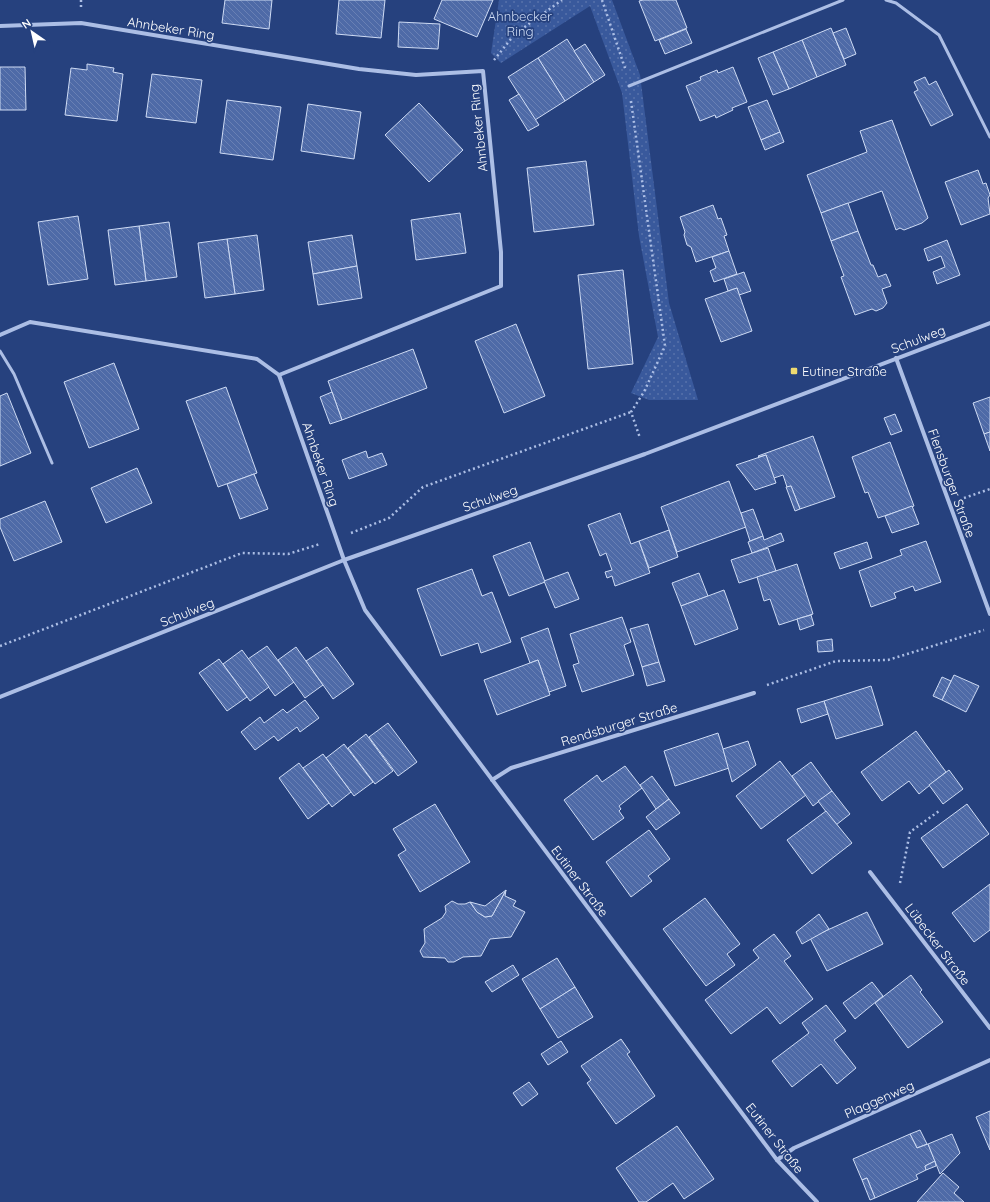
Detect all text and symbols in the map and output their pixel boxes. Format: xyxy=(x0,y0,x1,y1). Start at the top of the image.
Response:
park label: Ahnbecker Ring xyxy=(488,8,552,39)
north arrow xyxy=(12,12,52,52)
street label: Ahnbeker Ring xyxy=(126,13,216,43)
text: N xyxy=(19,16,34,32)
street label: Ahnbeker Ring xyxy=(465,83,491,173)
street label: Schulweg xyxy=(889,321,947,357)
place label: Eutiner Straße xyxy=(802,363,887,379)
marker: Eutiner Straße xyxy=(789,366,799,376)
street label: Ahnbeker Ring xyxy=(299,420,343,508)
street label: Flensburger Straße xyxy=(925,426,979,540)
street label: Schulweg xyxy=(461,481,519,515)
street label: Schulweg xyxy=(158,594,216,630)
street label: Rendsburger Straße xyxy=(559,699,679,749)
street label: Eutiner Straße xyxy=(548,842,612,920)
street label: Lübecker Straße xyxy=(902,900,974,988)
street label: Plaggenweg xyxy=(842,1077,916,1121)
street label: Eutiner Straße xyxy=(743,1100,807,1176)

